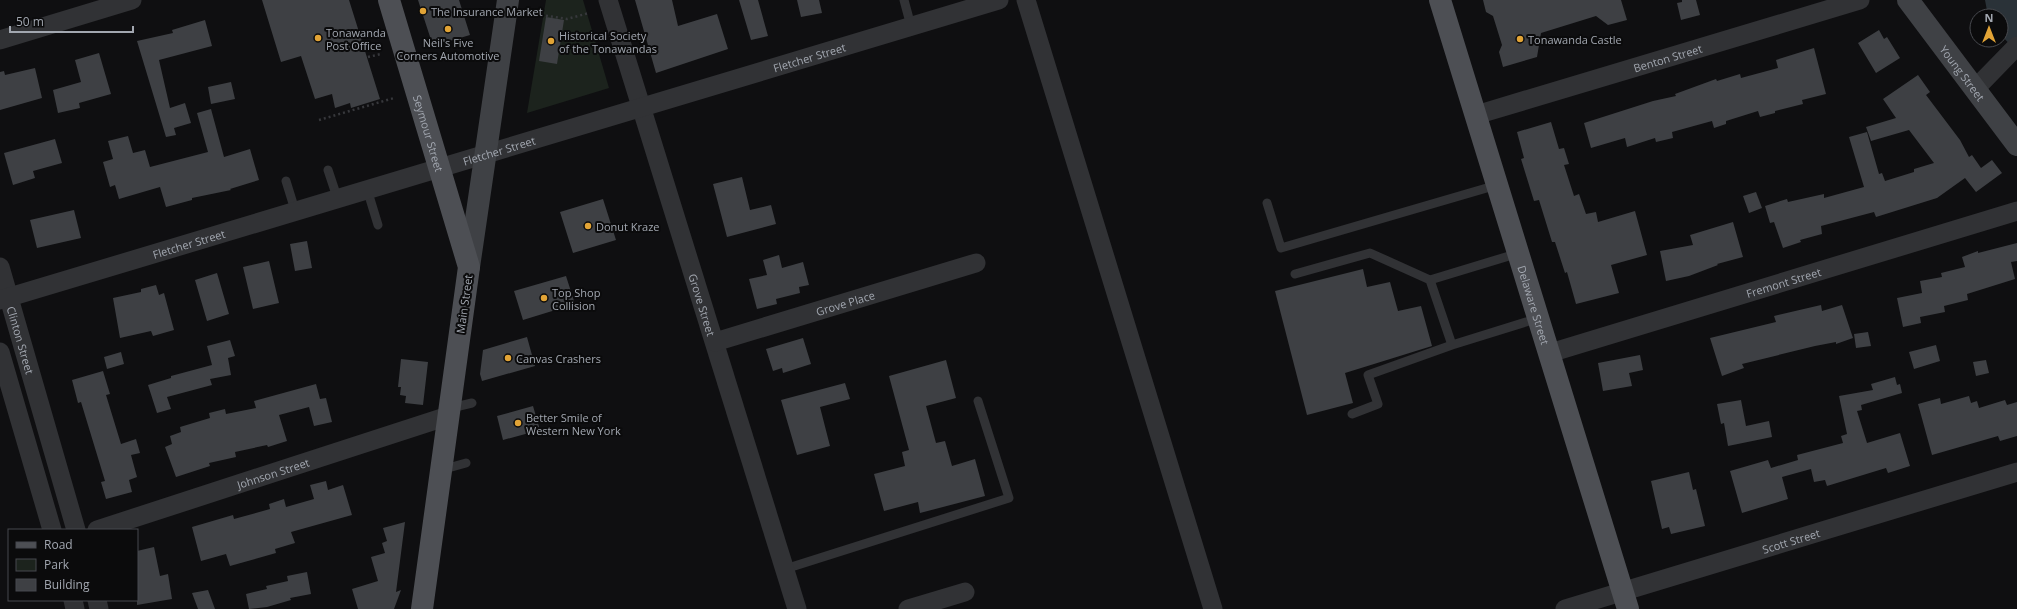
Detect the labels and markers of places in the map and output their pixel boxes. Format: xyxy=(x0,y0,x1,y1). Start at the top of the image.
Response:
place label: The Insurance Market xyxy=(431,4,543,19)
marker: The Insurance Market xyxy=(418,6,428,16)
marker: Neil's Five Corners Automotive xyxy=(443,24,453,34)
place label: Tonawanda Post Office xyxy=(326,25,386,53)
place label: Historical Society of the Tonawandas xyxy=(559,28,657,56)
place label: Tonawanda Castle xyxy=(1528,32,1622,47)
marker: Tonawanda Post Office xyxy=(313,33,323,43)
marker: Tonawanda Castle xyxy=(1515,34,1525,44)
place label: Neil's Five Corners Automotive xyxy=(397,35,499,63)
marker: Historical Society of the Tonawandas xyxy=(546,36,556,46)
place label: Donut Kraze xyxy=(596,219,660,234)
marker: Donut Kraze xyxy=(583,221,593,231)
place label: Top Shop Collision xyxy=(552,285,601,313)
marker: Top Shop Collision xyxy=(539,293,549,303)
place label: Canvas Crashers xyxy=(516,351,601,366)
marker: Canvas Crashers xyxy=(503,353,513,363)
place label: Better Smile of Western New York xyxy=(526,410,621,438)
marker: Better Smile of Western New York xyxy=(513,418,523,428)

